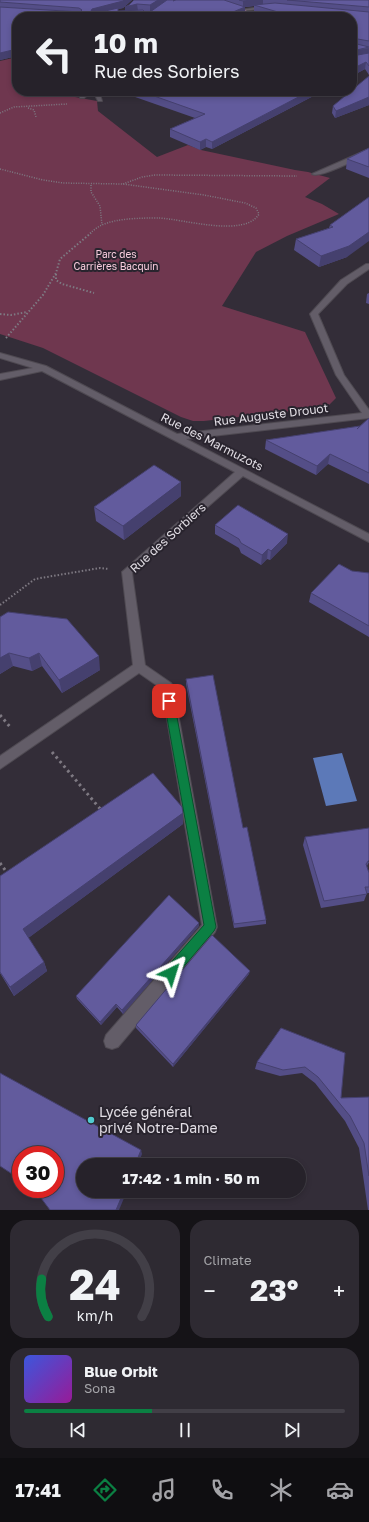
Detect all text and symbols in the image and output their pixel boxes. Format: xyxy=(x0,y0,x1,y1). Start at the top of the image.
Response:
text: 10 m xyxy=(94,26,158,59)
icon: left xyxy=(28,28,80,80)
text: Rue des Sorbiers xyxy=(94,60,240,82)
park label: Parc des Carrières Bacquin xyxy=(74,248,158,272)
street label: Rue Auguste Drouot xyxy=(213,400,329,429)
street label: Rue des Marmuzots xyxy=(158,409,266,474)
street label: Rue des Sorbiers xyxy=(127,500,209,576)
pin xyxy=(152,684,186,718)
icon: arrive xyxy=(158,690,180,712)
position arrow xyxy=(150,952,192,994)
place label: Lycée général privé Notre-Dame xyxy=(99,1103,218,1136)
marker: Lycée général privé Notre-Dame xyxy=(86,1115,96,1125)
speed limit sign: 30 xyxy=(12,1146,64,1198)
text: 17:42 · 1 min · 50 m xyxy=(122,1169,260,1187)
text: Climate xyxy=(204,1252,251,1268)
text: 24 xyxy=(69,1259,120,1309)
text: 23° xyxy=(250,1272,298,1308)
text: − xyxy=(204,1277,216,1304)
text: + xyxy=(333,1277,345,1304)
text: km/h xyxy=(77,1307,113,1324)
text: Blue Orbit xyxy=(84,1362,158,1380)
text: Sona xyxy=(84,1380,115,1396)
icon: previous xyxy=(67,1419,89,1441)
icon: pause xyxy=(174,1419,196,1441)
icon: next xyxy=(281,1419,303,1441)
icon: directions xyxy=(91,1476,119,1504)
icon: music xyxy=(150,1476,178,1504)
icon: phone xyxy=(208,1476,236,1504)
icon: climate xyxy=(267,1476,295,1504)
icon: car xyxy=(326,1476,354,1504)
text: 17:41 xyxy=(15,1479,61,1501)

